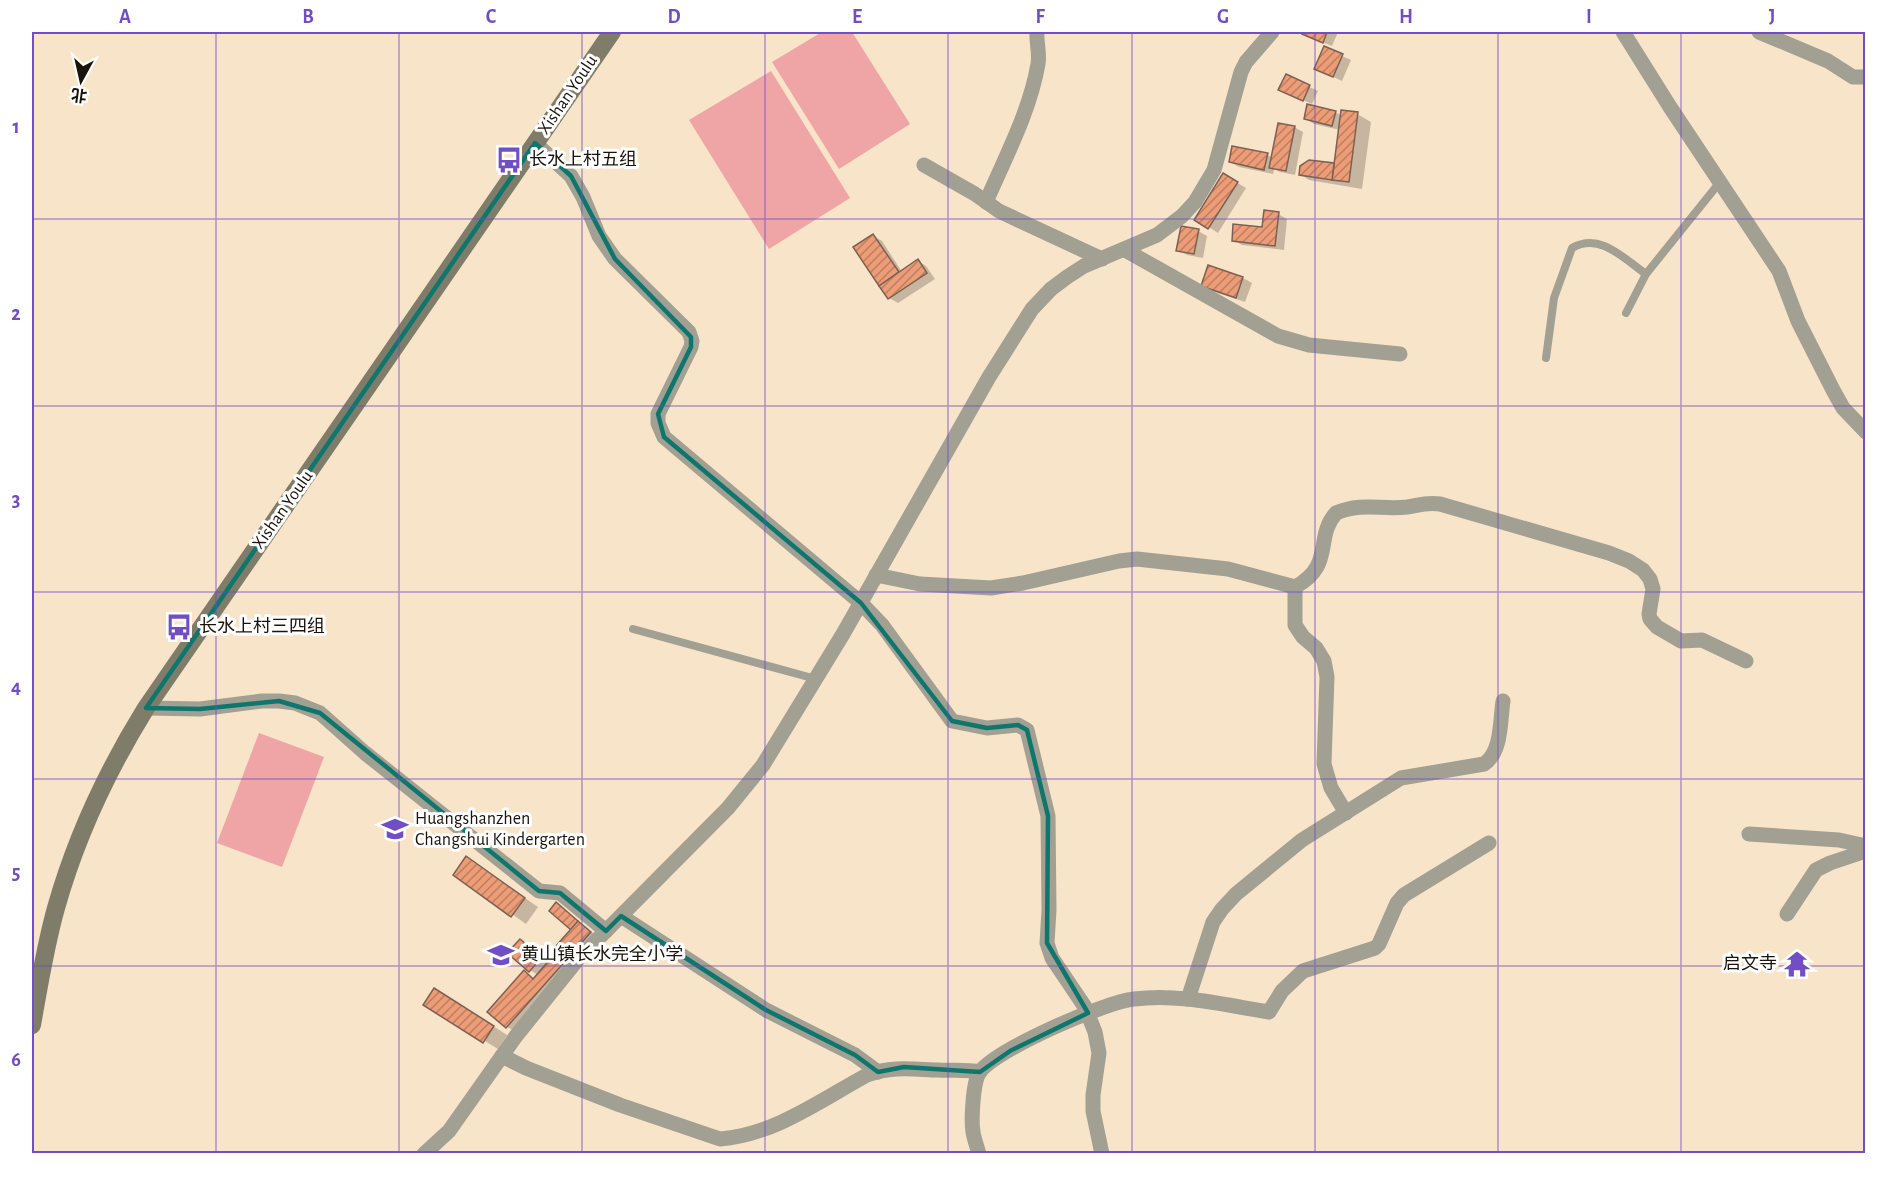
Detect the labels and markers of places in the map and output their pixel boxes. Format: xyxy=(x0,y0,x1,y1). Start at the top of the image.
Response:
bus stop icon: 长水上村五组 xyxy=(494,145,524,175)
place label: 长水上村五组 xyxy=(529,149,637,169)
bus stop icon: 长水上村三四组 xyxy=(164,612,194,642)
place label: 长水上村三四组 xyxy=(199,616,325,636)
place label: Huangshanzhen Changshui Kindergarten xyxy=(415,810,585,849)
school or university icon: Huangshanzhen Changshui Kindergarten xyxy=(380,814,410,844)
school or university icon: 黄山镇长水完全小学 xyxy=(486,940,516,970)
place label: 黄山镇长水完全小学 xyxy=(521,944,683,964)
temple icon: 启文寺 xyxy=(1782,949,1812,979)
place label: 启文寺 xyxy=(1723,953,1777,973)

